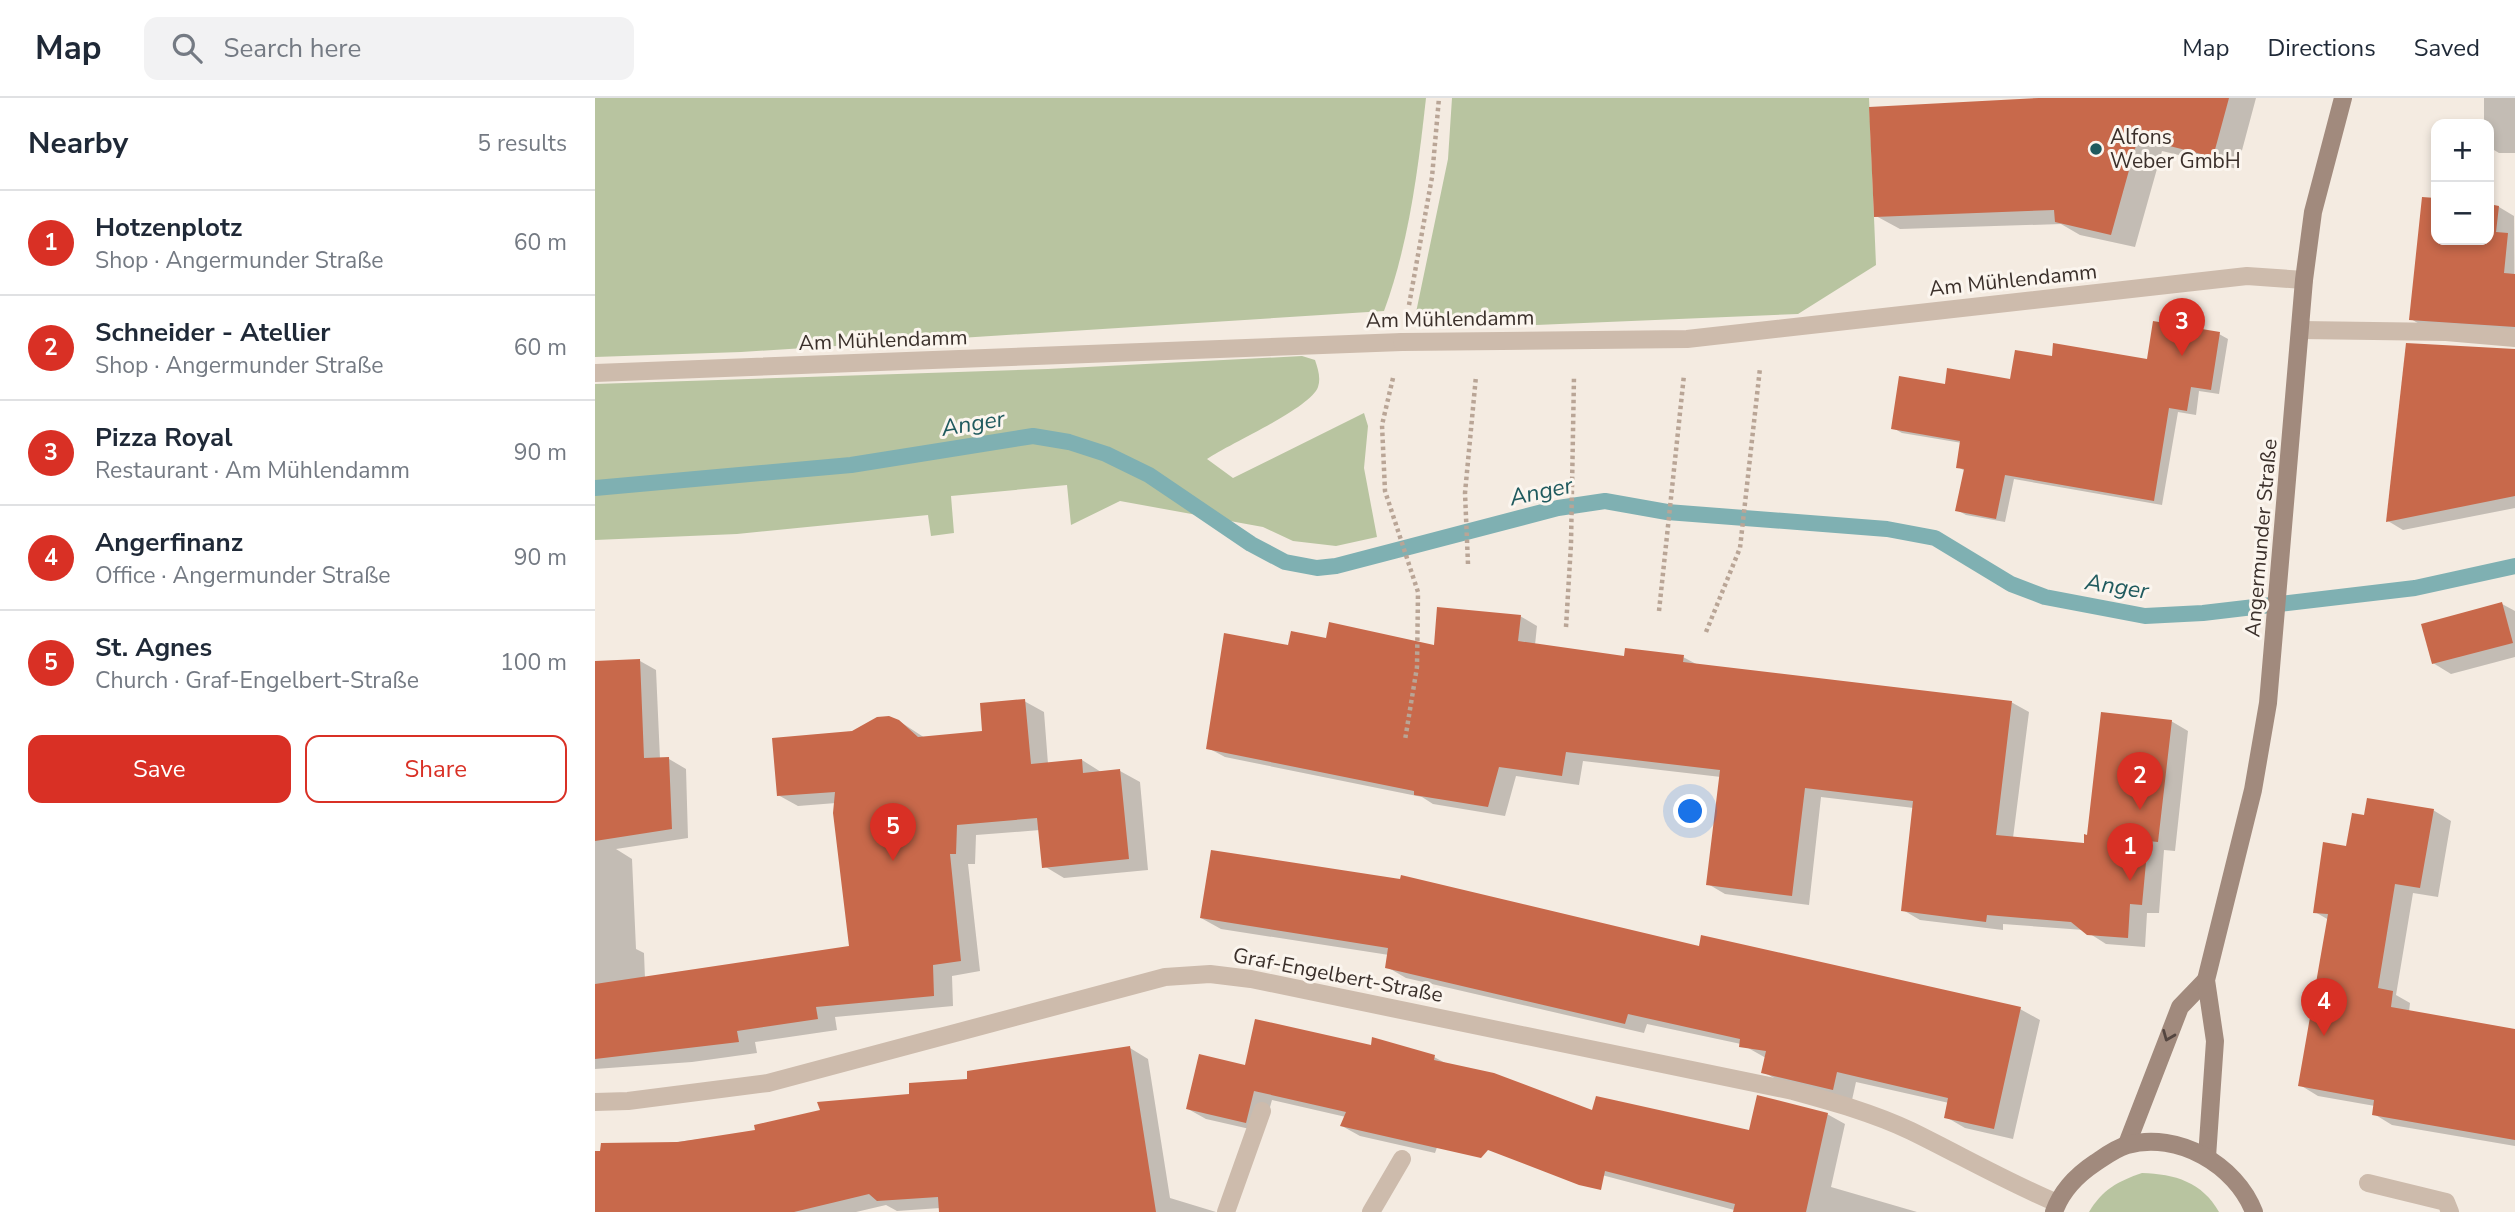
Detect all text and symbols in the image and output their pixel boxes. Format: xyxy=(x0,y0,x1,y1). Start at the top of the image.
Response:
search box xyxy=(144,17,634,80)
text: Map xyxy=(35,26,102,71)
icon: search xyxy=(168,29,206,67)
text: Search here xyxy=(224,31,361,66)
text: Map xyxy=(2182,32,2229,64)
text: Directions xyxy=(2267,32,2376,64)
text: Saved xyxy=(2414,32,2480,64)
map controls xyxy=(2431,119,2494,245)
button: + xyxy=(2431,119,2494,182)
text: Nearby xyxy=(28,123,128,164)
place label: Alfons Weber GmbH xyxy=(2110,123,2241,175)
text: 5 results xyxy=(477,128,567,159)
marker: Alfons Weber GmbH xyxy=(2088,141,2104,157)
button: − xyxy=(2431,182,2494,245)
text: Hotzenplotz xyxy=(95,210,242,245)
text: 1 xyxy=(44,227,58,258)
text: 60 m xyxy=(514,227,567,258)
text: Shop · Angermunder Straße xyxy=(95,245,384,276)
street label: Am Mühlendamm xyxy=(1928,257,2098,303)
pin: 3 xyxy=(2159,298,2205,356)
street label: Am Mühlendamm xyxy=(1365,304,1535,334)
text: Schneider - Atellier xyxy=(95,315,330,350)
street label: Am Mühlendamm xyxy=(798,323,968,357)
text: 2 xyxy=(44,332,58,363)
text: 60 m xyxy=(514,332,567,363)
text: Shop · Angermunder Straße xyxy=(95,350,384,381)
water label: Anger xyxy=(938,403,1008,444)
text: Pizza Royal xyxy=(95,420,233,455)
text: 3 xyxy=(44,437,58,468)
text: 90 m xyxy=(514,437,567,468)
street label: Angermunder Straße xyxy=(2238,438,2284,638)
text: Restaurant · Am Mühlendamm xyxy=(95,455,410,486)
water label: Anger xyxy=(1506,470,1576,513)
text: Angerfinanz xyxy=(95,525,243,560)
text: 4 xyxy=(44,542,58,573)
text: 90 m xyxy=(514,542,567,573)
text: Office · Angermunder Straße xyxy=(95,560,391,591)
water label: Anger xyxy=(2082,566,2152,607)
text: St. Agnes xyxy=(95,630,212,665)
text: 5 xyxy=(44,647,58,678)
text: 100 m xyxy=(500,647,567,678)
text: Church · Graf-Engelbert-Straße xyxy=(95,665,419,696)
button: Save xyxy=(28,735,291,803)
button: Share xyxy=(305,735,567,803)
pin: 2 xyxy=(2117,752,2163,810)
your location xyxy=(1673,794,1707,828)
pin: 5 xyxy=(870,803,916,861)
pin: 1 xyxy=(2107,823,2153,881)
street label: Graf-Engelbert-Straße xyxy=(1231,941,1445,1009)
pin: 4 xyxy=(2301,978,2347,1036)
one-way arrow xyxy=(2163,1029,2177,1041)

